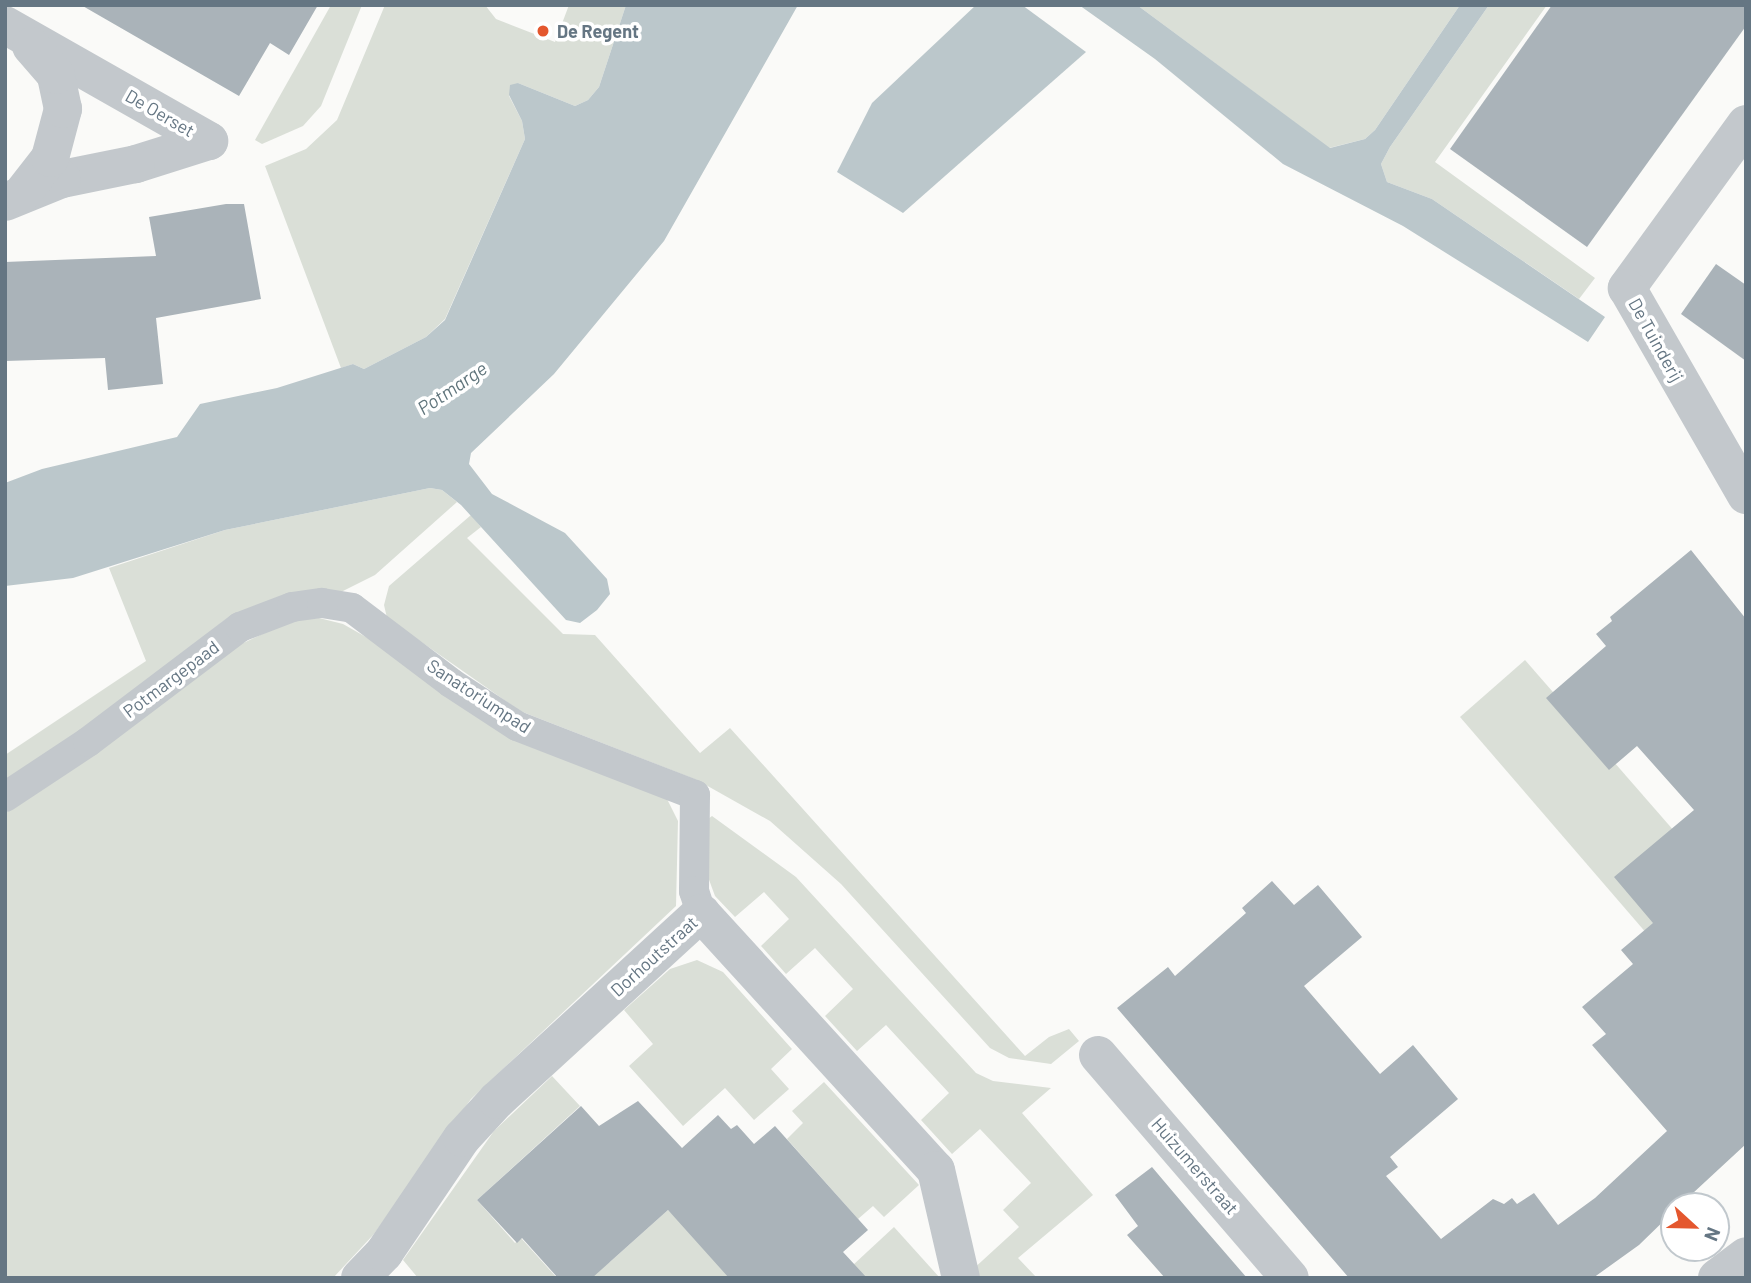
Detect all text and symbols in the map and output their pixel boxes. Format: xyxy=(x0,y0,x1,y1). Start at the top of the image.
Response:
place label: De Regent xyxy=(557,20,639,42)
marker: De Regent xyxy=(535,23,551,39)
street label: De Oerset xyxy=(122,85,198,141)
street label: De Tuinderij xyxy=(1624,294,1688,386)
water label: Potmarge xyxy=(413,357,491,419)
street label: Potmargepaad xyxy=(119,636,223,722)
street label: Sanatoriumpad xyxy=(423,654,535,738)
street label: Dorhoutstraat xyxy=(606,911,702,1001)
street label: Huizumerstraat xyxy=(1147,1113,1243,1219)
north arrow xyxy=(1660,1192,1730,1262)
text: N xyxy=(1700,1224,1726,1244)

